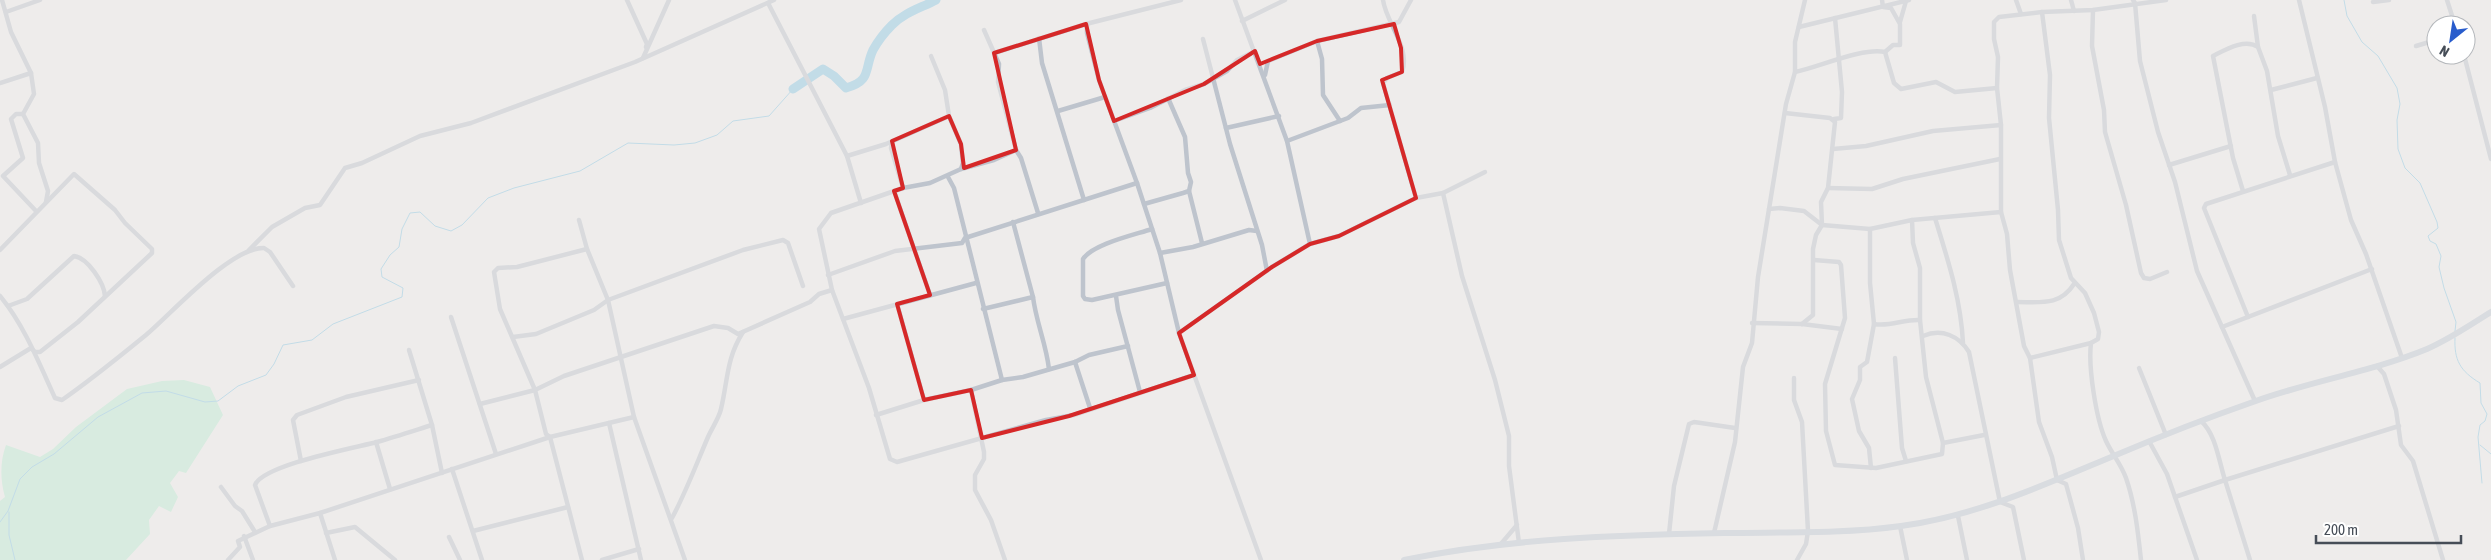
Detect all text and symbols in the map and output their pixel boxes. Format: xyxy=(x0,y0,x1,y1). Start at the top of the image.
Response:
north arrow xyxy=(2426,15,2476,65)
text: N xyxy=(2437,42,2452,60)
scale bar xyxy=(2316,512,2461,544)
text: 200 m xyxy=(2324,521,2358,538)

